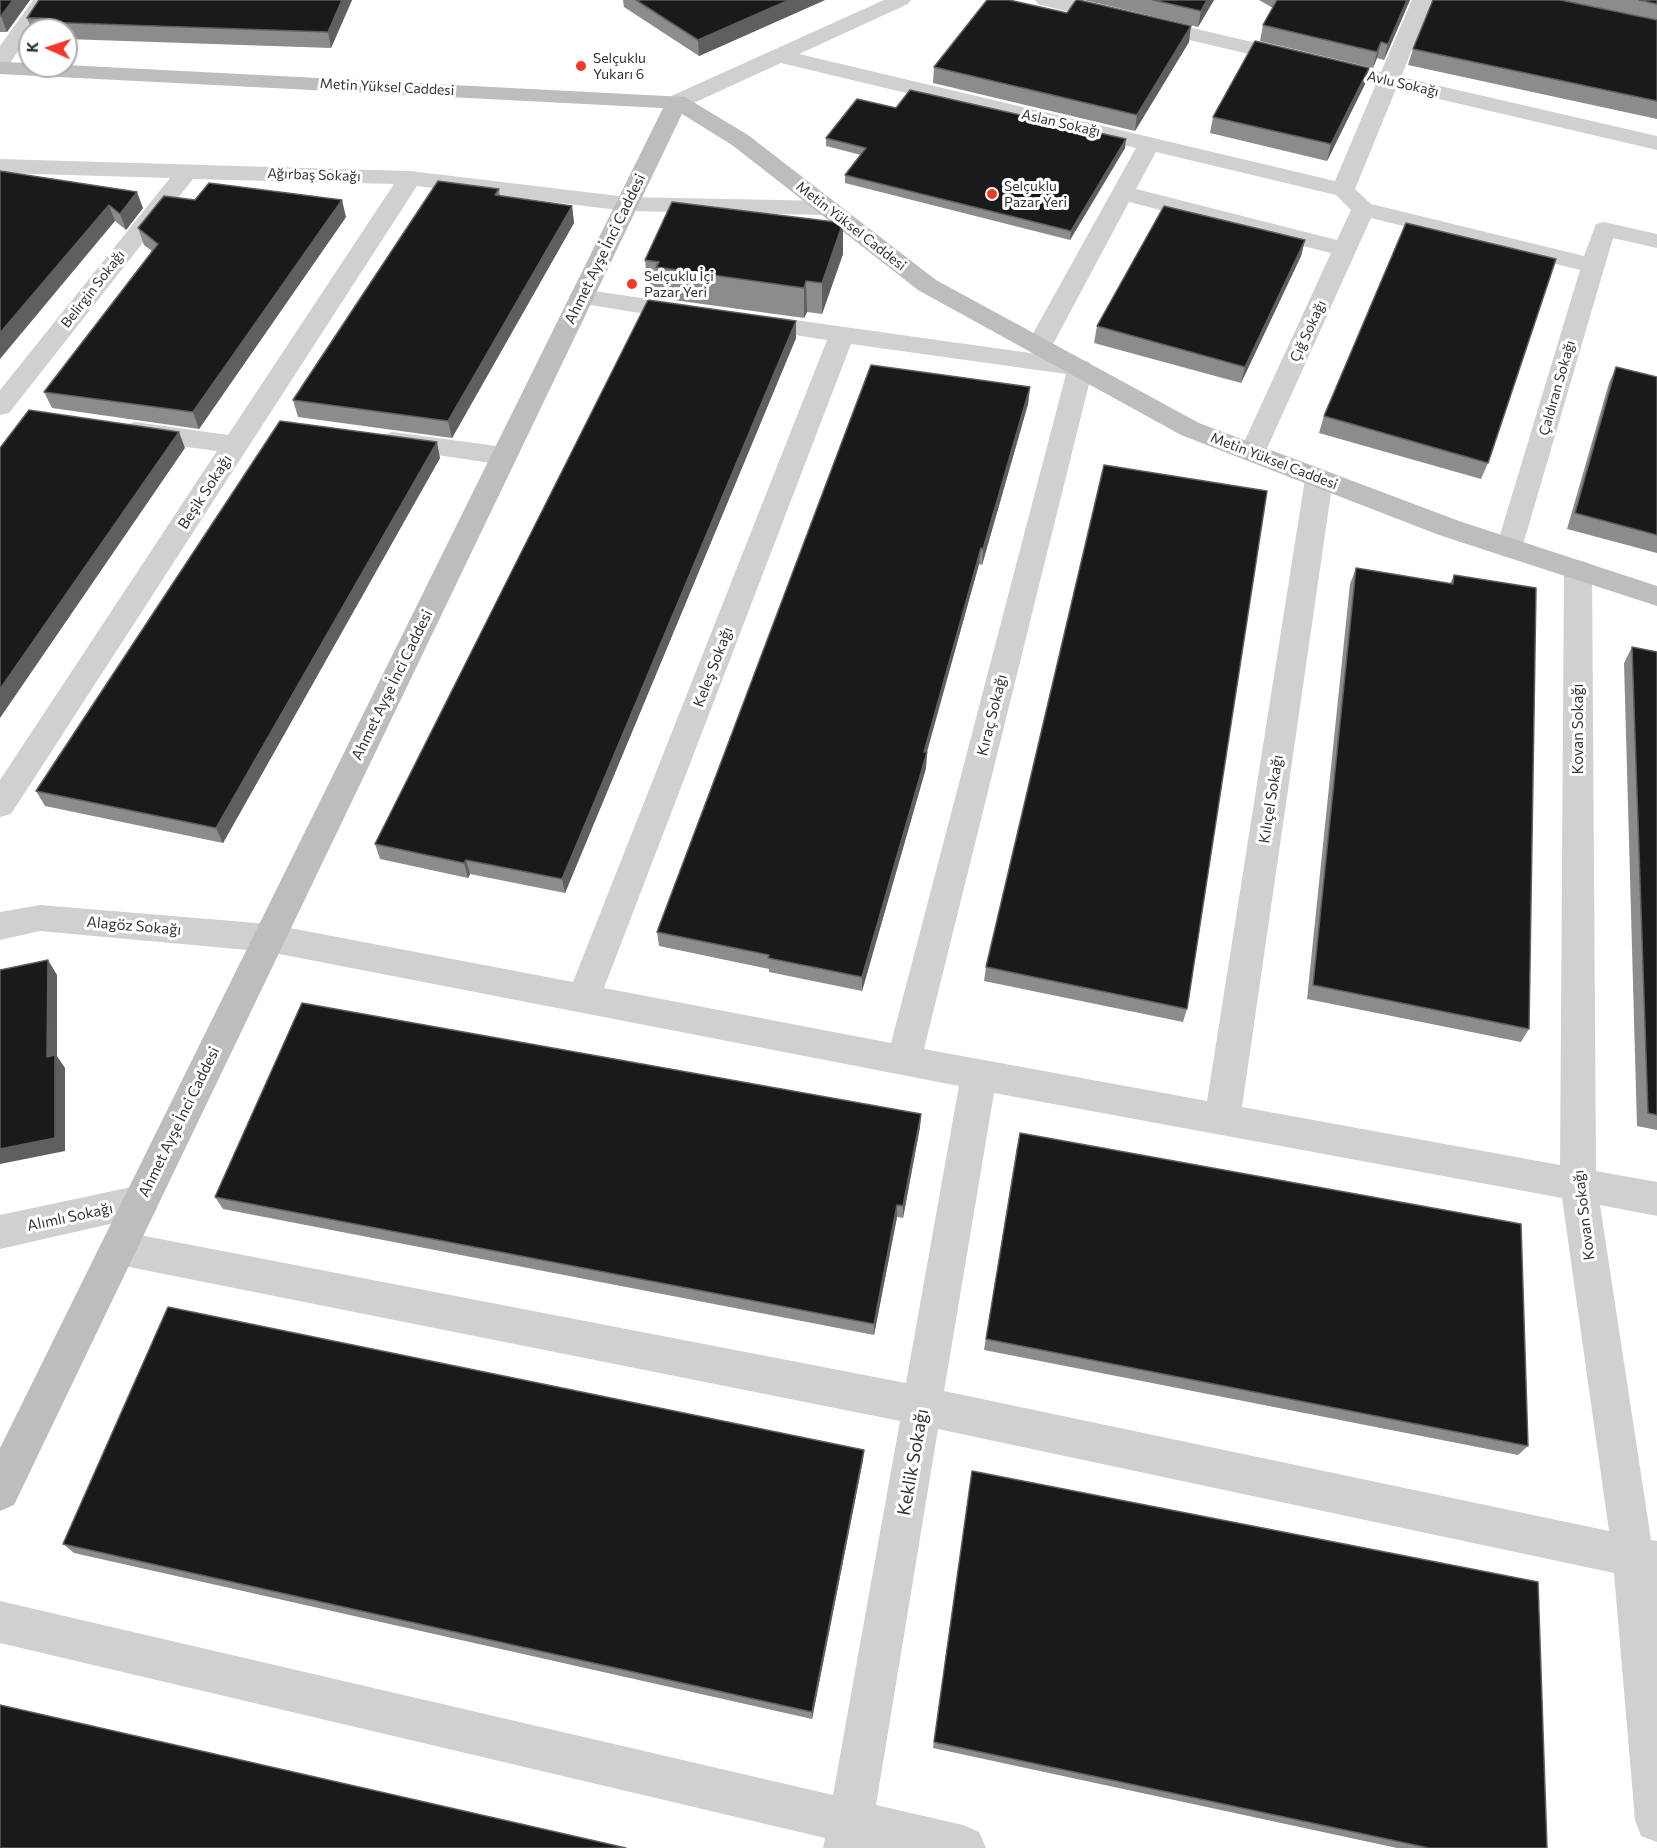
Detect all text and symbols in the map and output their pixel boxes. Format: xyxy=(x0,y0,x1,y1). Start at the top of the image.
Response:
north arrow xyxy=(18,18,78,78)
text: K xyxy=(22,41,41,53)
place label: Selçuklu Yukarı 6 xyxy=(593,50,646,82)
marker: Selçuklu Yukarı 6 xyxy=(574,59,588,73)
street label: Avlu Sokağı xyxy=(1366,68,1440,100)
street label: Metin Yüksel Caddesi xyxy=(319,75,455,99)
street label: Aslan Sokağı xyxy=(1020,106,1102,140)
street label: Ağırbaş Sokağı xyxy=(267,165,361,185)
street label: Ahmet Ayşe İnci Caddesi xyxy=(561,171,649,327)
street label: Metin Yüksel Caddesi xyxy=(793,178,909,274)
place label: Selçuklu Pazar Yeri xyxy=(1004,178,1067,210)
marker: Selçuklu Pazar Yeri xyxy=(985,187,999,201)
street label: Belirgin Sokağı xyxy=(58,247,128,331)
place label: Selçuklu İçi Pazar Yeri xyxy=(644,268,714,300)
marker: Selçuklu İçi Pazar Yeri xyxy=(625,277,639,291)
street label: Çığ Sokağı xyxy=(1286,297,1330,365)
street label: Çaldıran Sokağı xyxy=(1535,338,1579,438)
street label: Metin Yüksel Caddesi xyxy=(1208,429,1340,493)
street label: Beşik Sokağı xyxy=(174,451,236,533)
street label: Ahmet Ayşe İnci Caddesi xyxy=(348,607,436,763)
street label: Keleş Sokağı xyxy=(689,624,737,710)
street label: Kıraç Sokağı xyxy=(973,672,1011,758)
street label: Kovan Sokağı xyxy=(1569,684,1587,774)
street label: Kılıçel Sokağı xyxy=(1255,753,1287,845)
street label: Alagöz Sokağı xyxy=(86,913,182,939)
street label: Ahmet Ayşe İnci Caddesi xyxy=(135,1044,223,1200)
street label: Kovan Sokağı xyxy=(1570,1169,1598,1261)
street label: Alımlı Sokağı xyxy=(25,1199,115,1235)
street label: Keklik Sokağı xyxy=(893,1407,933,1517)

